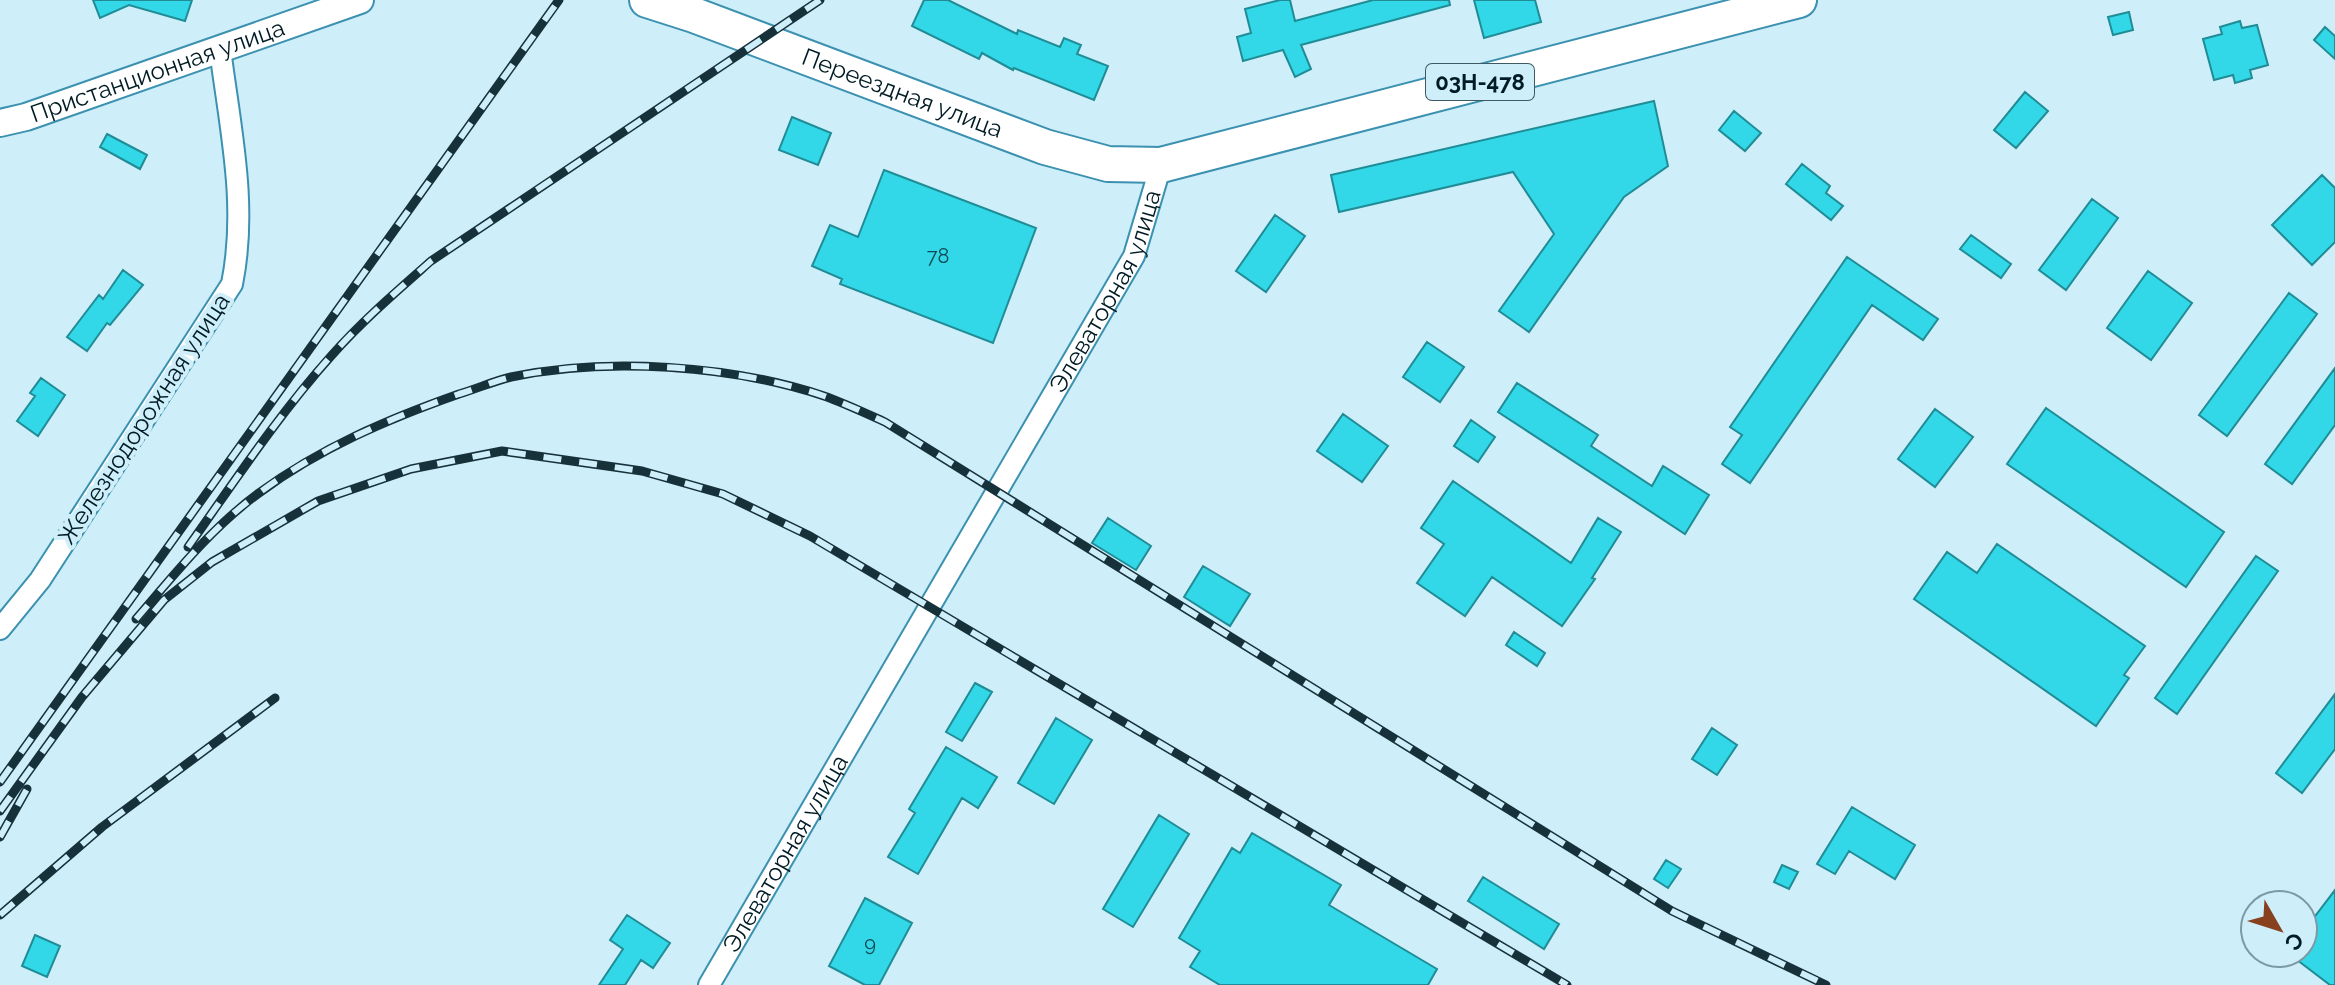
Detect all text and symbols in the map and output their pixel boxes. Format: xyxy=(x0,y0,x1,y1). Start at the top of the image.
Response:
street label: Пристанционная улица xyxy=(26,13,288,128)
street label: Переездная улица xyxy=(798,42,1007,144)
road number: 03Н-478 xyxy=(1426,64,1534,100)
street label: Элеваторная улица xyxy=(1043,186,1167,398)
house number: 78 xyxy=(927,244,949,268)
street label: Железнодорожная улица xyxy=(52,288,236,550)
street label: Элеваторная улица xyxy=(716,749,854,958)
north arrow xyxy=(2239,889,2319,969)
text: С xyxy=(2280,928,2309,956)
house number: 9 xyxy=(864,932,876,956)

